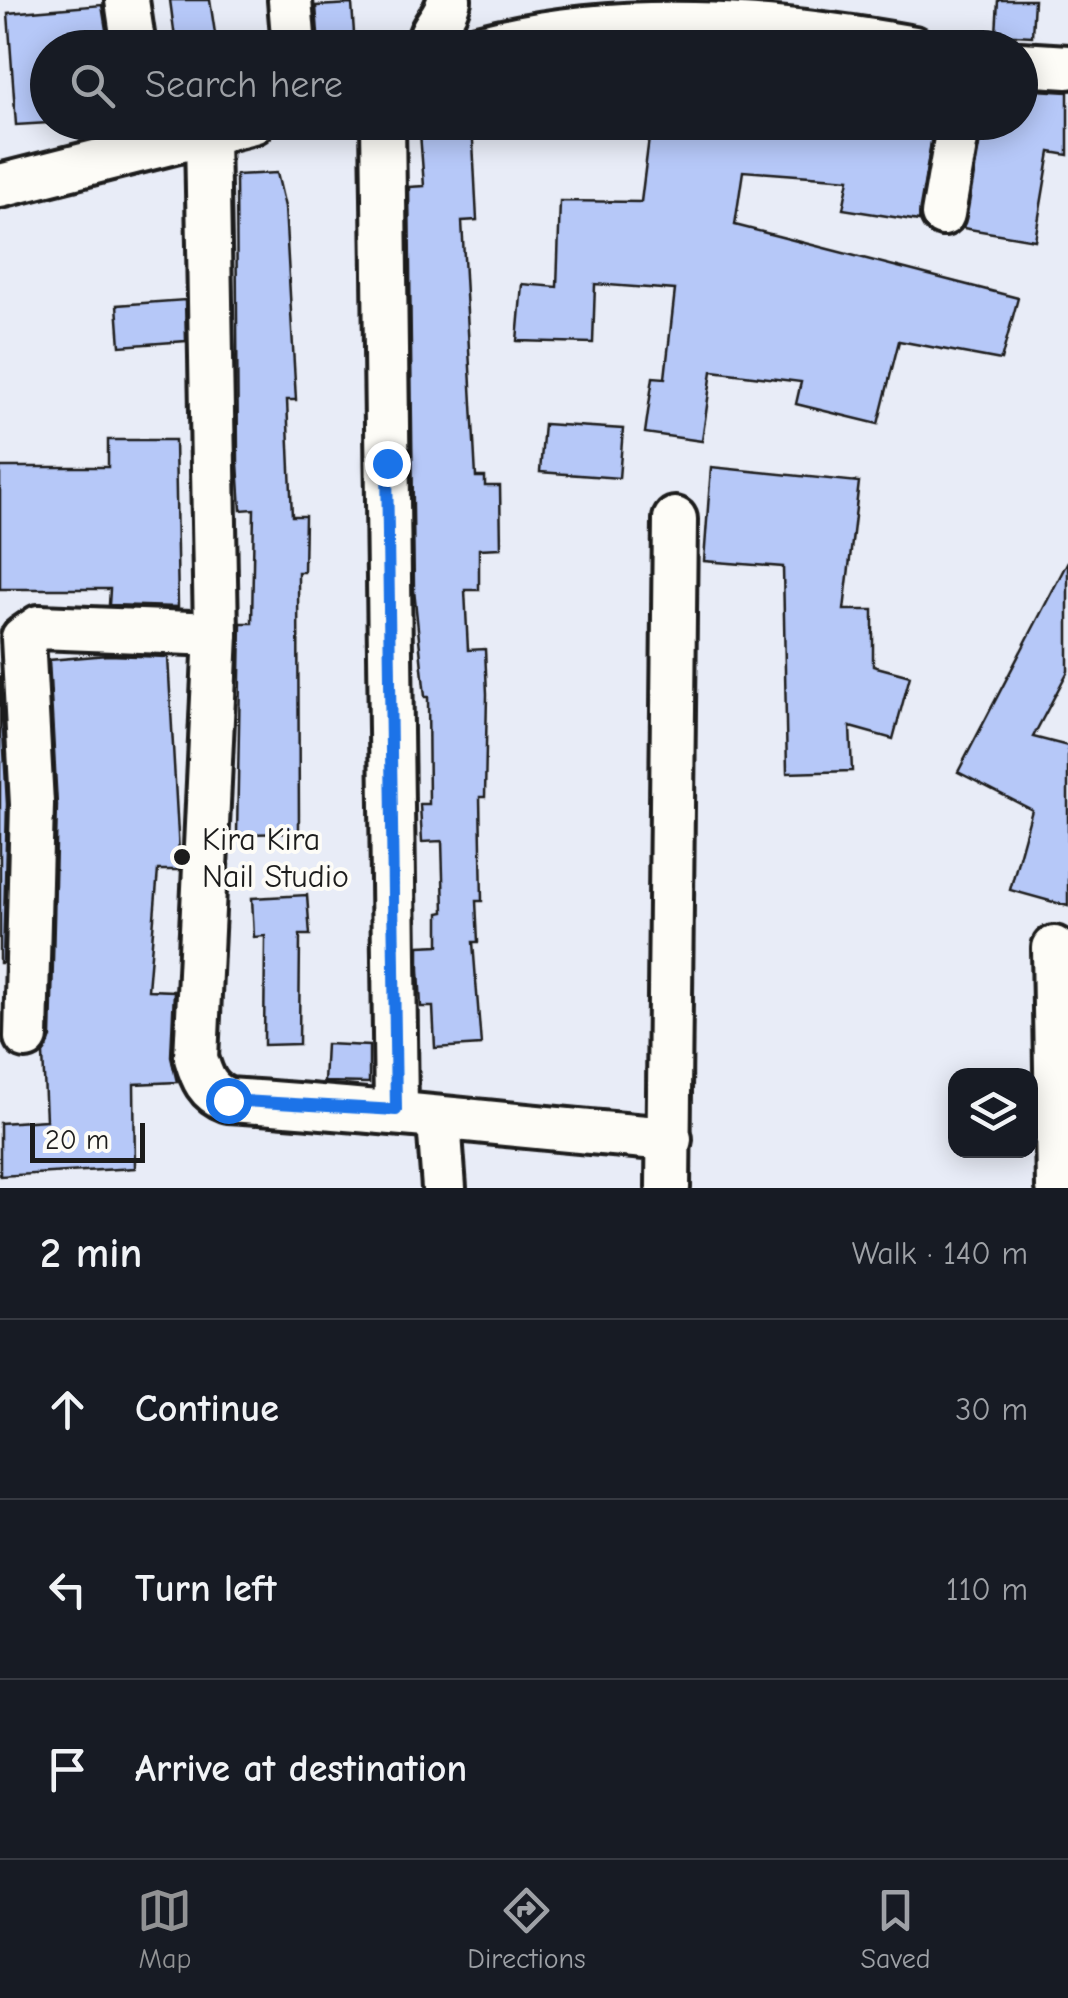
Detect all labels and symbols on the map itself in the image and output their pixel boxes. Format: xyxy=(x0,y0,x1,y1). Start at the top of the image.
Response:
route end xyxy=(365,441,411,487)
place label: Kira Kira Nail Studio xyxy=(202,821,349,895)
marker: Kira Kira Nail Studio xyxy=(171,846,193,868)
route start xyxy=(206,1078,252,1124)
scale bar xyxy=(30,1118,145,1162)

